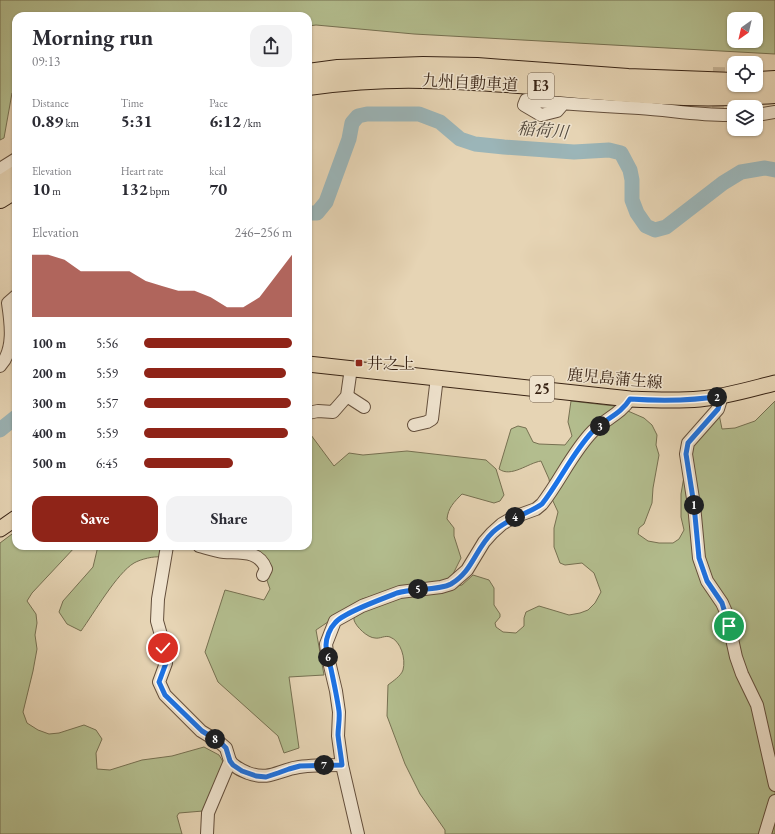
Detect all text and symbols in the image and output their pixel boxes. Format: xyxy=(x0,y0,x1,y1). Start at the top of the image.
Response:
north arrow xyxy=(727,12,763,48)
map controls xyxy=(727,12,763,136)
text: Morning run xyxy=(32,23,153,52)
button: share xyxy=(250,25,292,67)
text: 09:13 xyxy=(32,53,60,70)
button: locate xyxy=(727,56,763,92)
street label: 九州自動車道 xyxy=(421,70,518,95)
road number: E3 xyxy=(528,73,554,99)
text: Distance xyxy=(32,96,69,110)
text: Time xyxy=(121,96,144,110)
text: Pace xyxy=(209,96,228,110)
button: layers xyxy=(727,100,763,136)
text: 0.89 xyxy=(32,110,63,132)
text: 5:31 xyxy=(121,110,152,132)
text: 6:12 xyxy=(209,110,241,132)
text: km xyxy=(63,116,79,130)
text: /km xyxy=(241,116,261,130)
water label: 稲荷川 xyxy=(517,117,571,143)
text: Elevation xyxy=(32,164,72,178)
text: Heart rate xyxy=(121,164,163,178)
text: kcal xyxy=(209,164,226,178)
text: 10 xyxy=(32,178,50,200)
text: 132 xyxy=(121,178,148,200)
text: 70 xyxy=(209,178,227,200)
text: m xyxy=(50,184,61,198)
text: bpm xyxy=(148,184,170,198)
text: Elevation xyxy=(32,224,79,241)
text: 246–256 m xyxy=(235,224,292,241)
text: 100 m xyxy=(32,335,66,352)
text: 5:56 xyxy=(96,335,118,352)
place label: 井之上 xyxy=(367,353,415,374)
marker: 井之上 xyxy=(354,358,364,368)
street label: 鹿児島蒲生線 xyxy=(566,364,664,393)
text: 200 m xyxy=(32,365,66,382)
text: 5:59 xyxy=(96,365,118,382)
road number: 25 xyxy=(530,376,554,402)
pin: 2 xyxy=(707,387,727,407)
text: 2 xyxy=(714,390,720,404)
text: 300 m xyxy=(32,395,66,412)
text: 5:57 xyxy=(96,395,118,412)
pin: 3 xyxy=(590,416,610,436)
text: 3 xyxy=(597,419,603,433)
text: 400 m xyxy=(32,425,66,442)
text: 5:59 xyxy=(96,425,118,442)
text: 500 m xyxy=(32,455,66,472)
text: 6:45 xyxy=(96,455,118,472)
pin: 1 xyxy=(684,495,704,515)
button: Save xyxy=(32,496,158,542)
button: Share xyxy=(166,496,292,542)
text: 1 xyxy=(691,498,697,512)
pin: 4 xyxy=(505,507,525,527)
text: 4 xyxy=(512,510,518,524)
pin: 5 xyxy=(408,579,428,599)
text: 5 xyxy=(415,582,421,596)
pin xyxy=(712,609,746,643)
icon: arrive xyxy=(718,615,740,637)
pin xyxy=(146,631,180,665)
icon: check xyxy=(152,637,174,659)
pin: 6 xyxy=(318,647,338,667)
text: 6 xyxy=(325,650,331,664)
pin: 8 xyxy=(205,729,225,749)
text: 8 xyxy=(212,732,218,746)
pin: 7 xyxy=(314,755,334,775)
text: 7 xyxy=(321,758,327,772)

